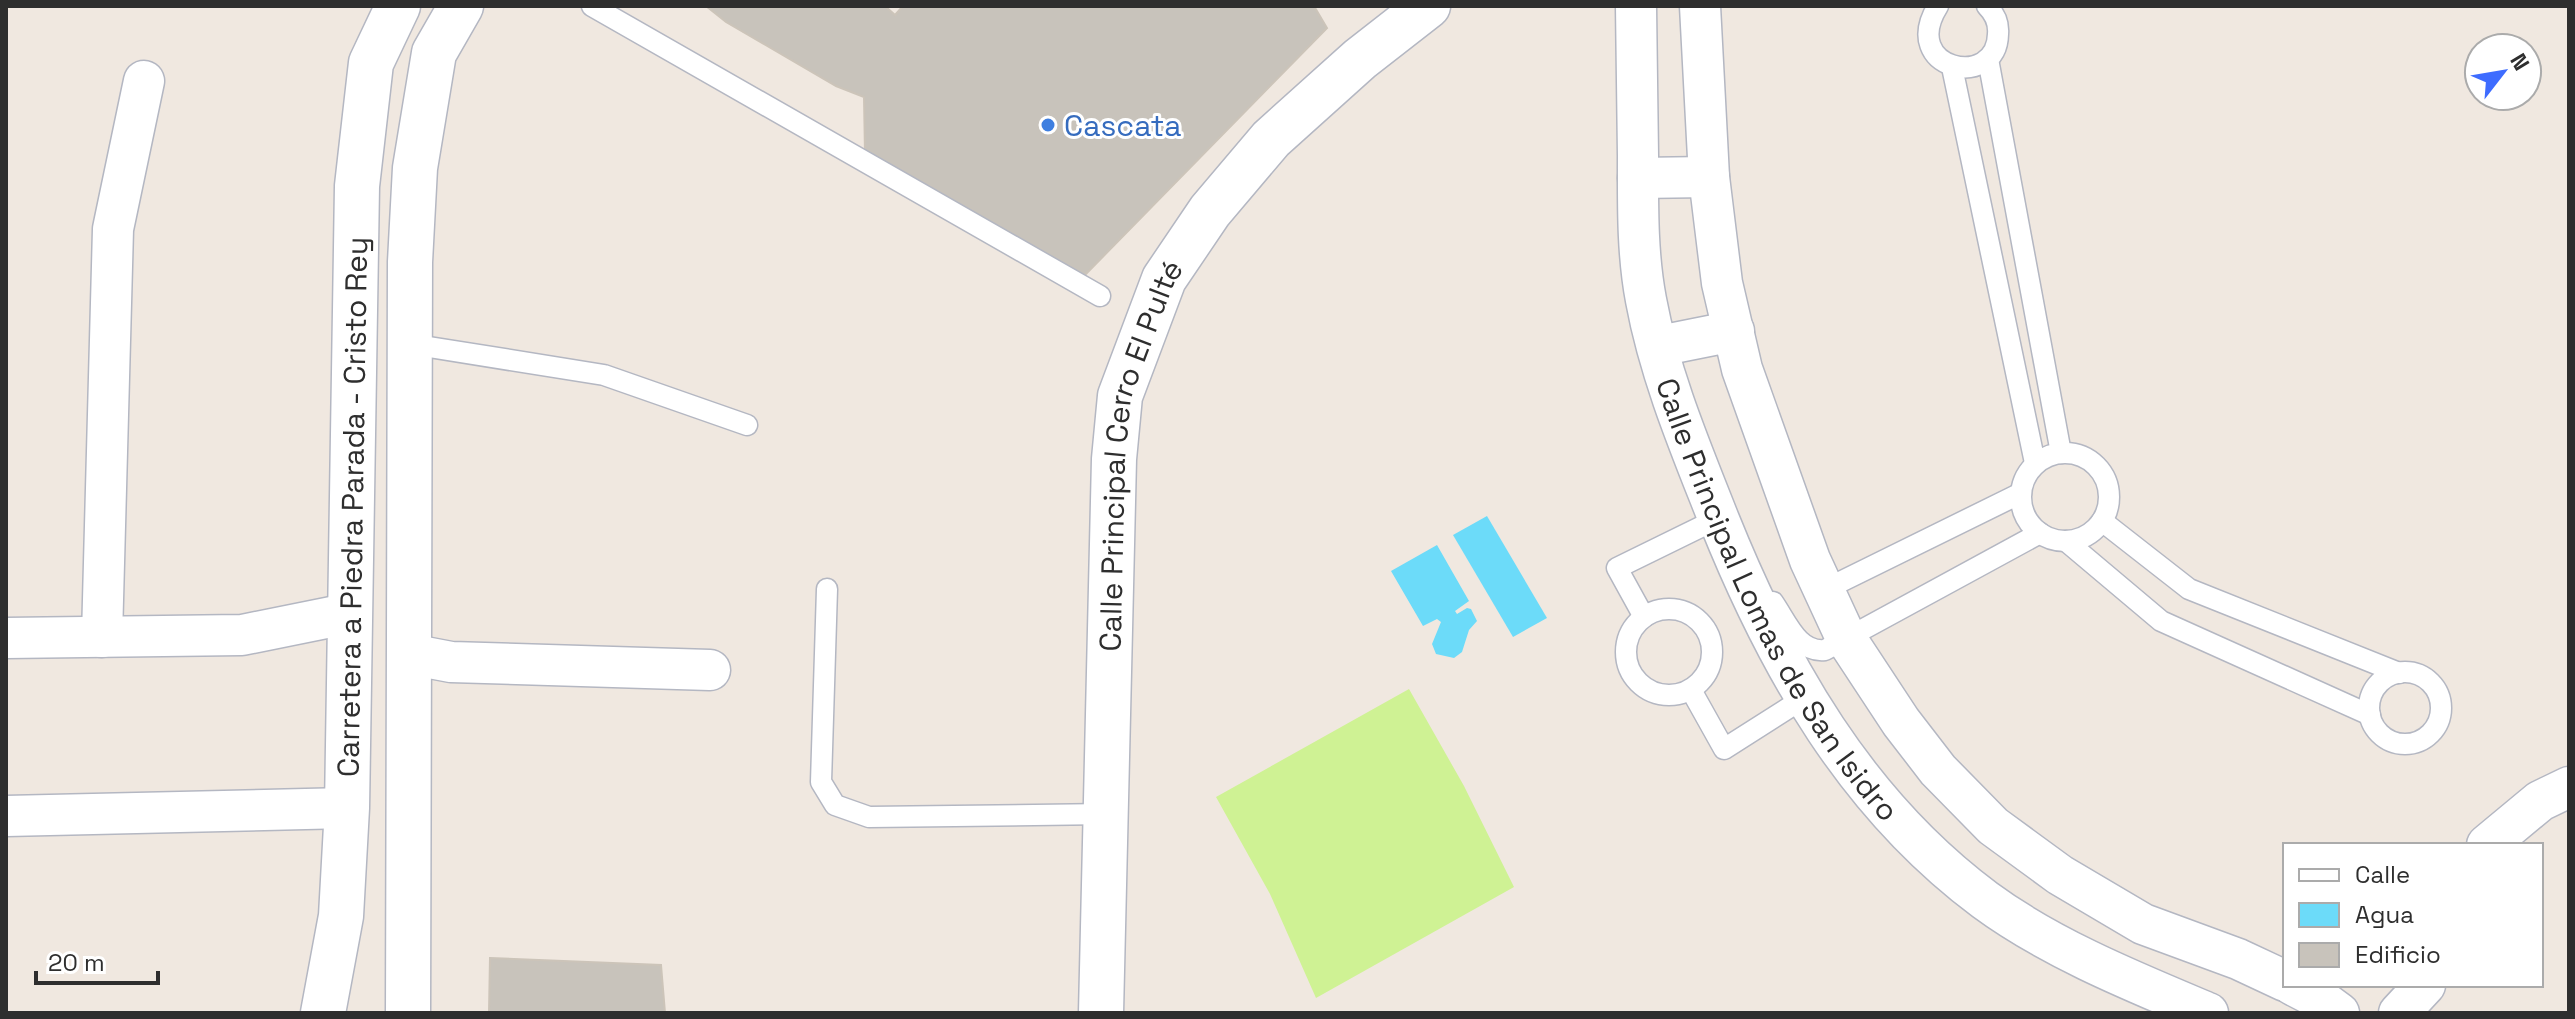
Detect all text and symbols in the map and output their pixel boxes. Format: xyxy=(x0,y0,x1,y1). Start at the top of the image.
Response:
north arrow xyxy=(2463,32,2543,112)
text: N xyxy=(2504,48,2536,75)
place label: Cascata xyxy=(1064,106,1181,145)
marker: Cascata xyxy=(1039,116,1057,134)
street label: Carretera a Piedra Parada - Cristo Rey xyxy=(328,236,376,777)
street label: Calle Principal Cerro El Pulté xyxy=(1090,251,1191,652)
street label: Calle Principal Lomas de San Isidro xyxy=(1648,373,1908,829)
legend xyxy=(2283,843,2543,987)
text: Calle xyxy=(2355,859,2410,890)
text: Agua xyxy=(2355,899,2414,930)
scale bar xyxy=(36,935,158,985)
text: Edificio xyxy=(2355,939,2441,970)
text: 20 m xyxy=(48,947,105,978)

